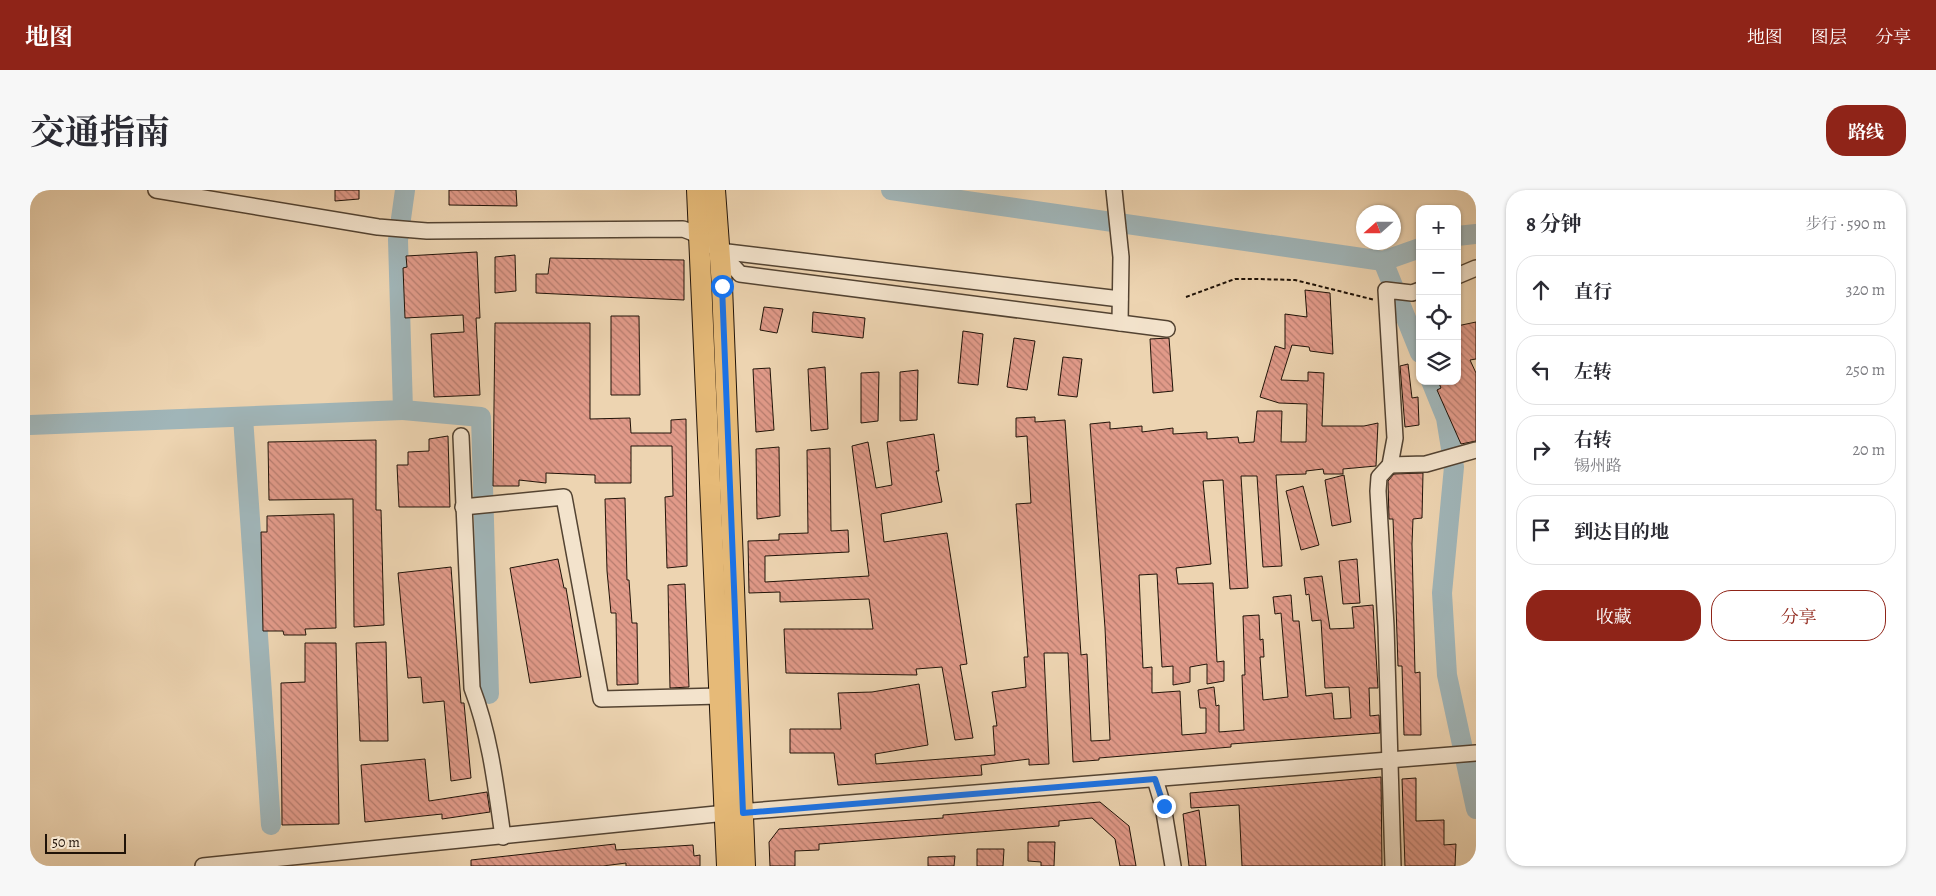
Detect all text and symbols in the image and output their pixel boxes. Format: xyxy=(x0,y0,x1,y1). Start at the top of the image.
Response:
text: 地图 xyxy=(25,21,73,53)
text: 地图 xyxy=(1747,25,1783,49)
text: 图层 xyxy=(1811,25,1847,49)
text: 分享 xyxy=(1875,25,1911,49)
button: 路线 xyxy=(1826,105,1906,156)
text: 交通指南 xyxy=(30,108,170,156)
north arrow xyxy=(1356,205,1401,250)
map controls xyxy=(1416,205,1461,385)
button: + xyxy=(1416,205,1461,250)
text: 8 分钟 xyxy=(1526,210,1582,238)
text: 步行 · 590 m xyxy=(1805,213,1886,235)
button: − xyxy=(1416,250,1461,295)
route start xyxy=(711,275,734,298)
icon: ahead xyxy=(1527,276,1555,304)
text: 直行 xyxy=(1574,279,1612,305)
text: 320 m xyxy=(1846,279,1885,301)
button: locate xyxy=(1416,295,1461,340)
button: layers xyxy=(1416,340,1461,385)
icon: left xyxy=(1527,356,1555,384)
text: 左转 xyxy=(1574,359,1612,385)
text: 250 m xyxy=(1846,359,1885,381)
text: 右转 xyxy=(1574,427,1612,453)
icon: right xyxy=(1527,436,1555,464)
text: 20 m xyxy=(1852,439,1885,461)
text: 锡州路 xyxy=(1574,455,1622,477)
icon: arrive xyxy=(1527,516,1555,544)
text: 到达目的地 xyxy=(1574,519,1669,545)
button: 收藏 xyxy=(1526,590,1701,641)
button: 分享 xyxy=(1711,590,1886,641)
route end xyxy=(1153,795,1176,818)
scale bar xyxy=(45,831,126,854)
text: 50 m xyxy=(52,833,80,852)

